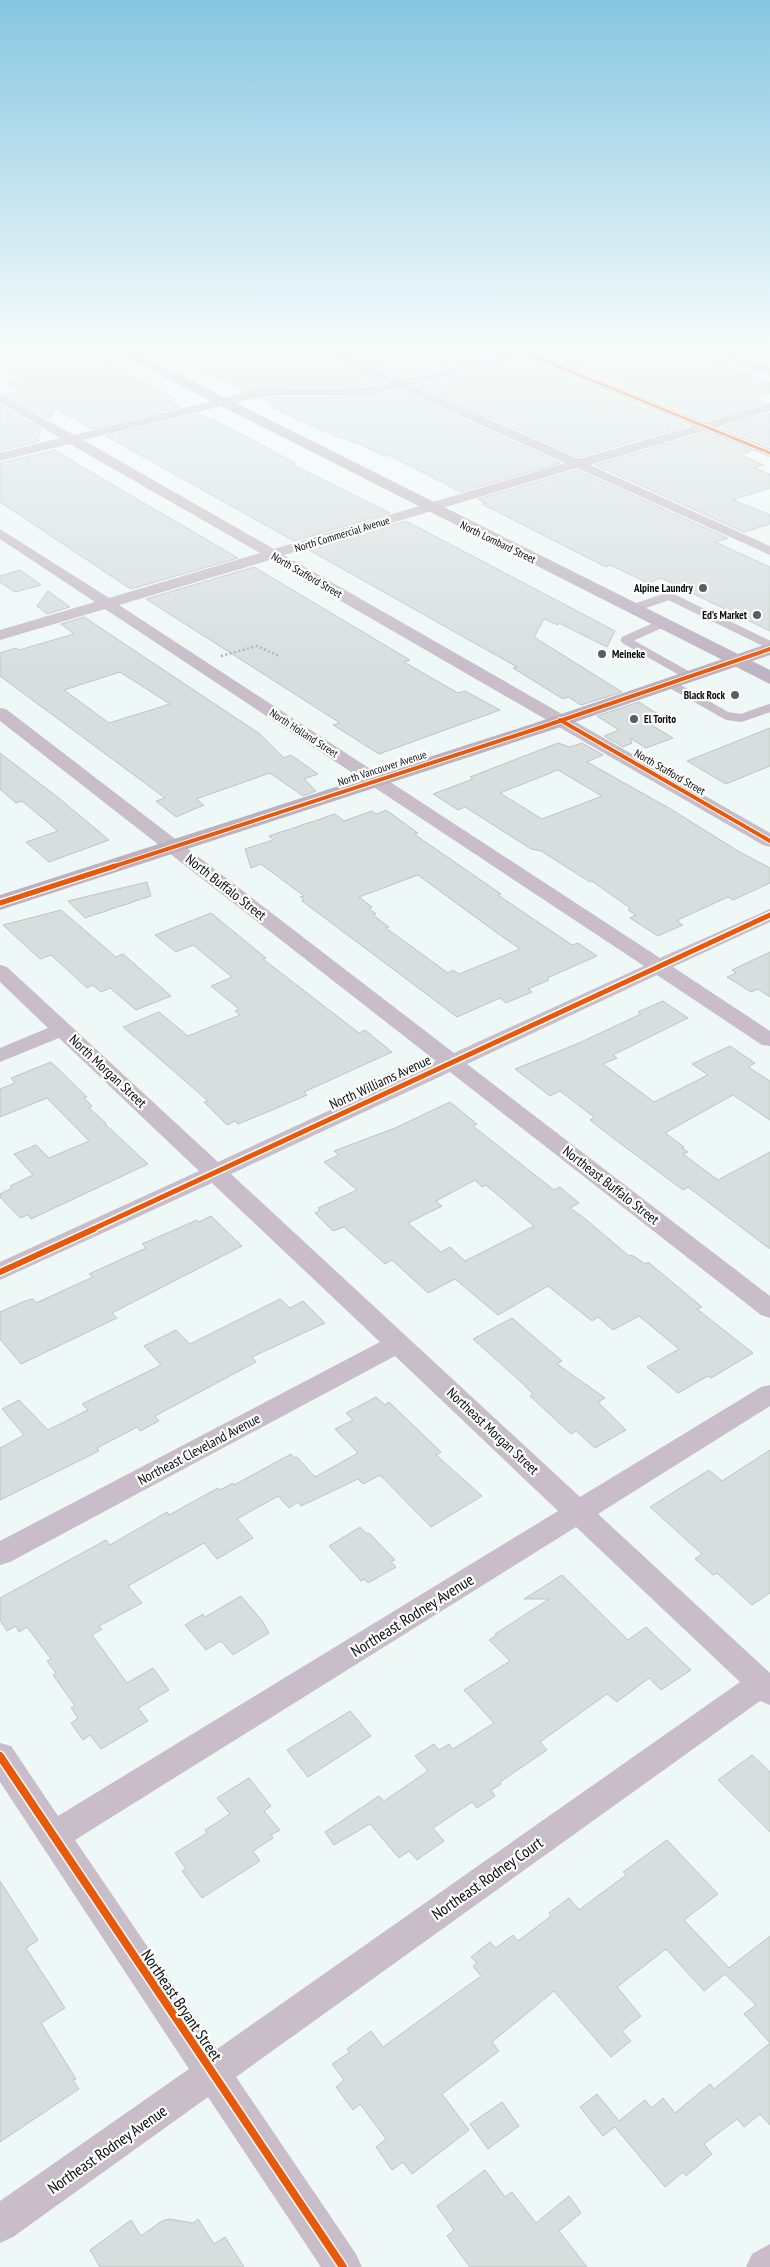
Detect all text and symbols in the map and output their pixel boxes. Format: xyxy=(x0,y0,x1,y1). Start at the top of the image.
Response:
street label: North Commercial Avenue xyxy=(293,513,392,555)
street label: North Lombard Street xyxy=(458,518,538,566)
street label: North Stafford Street xyxy=(269,549,345,601)
place label: Alpine Laundry xyxy=(633,581,694,595)
marker: Alpine Laundry xyxy=(697,582,709,594)
place label: Ed's Market xyxy=(702,608,748,622)
marker: Ed's Market xyxy=(751,609,763,621)
place label: Meineke xyxy=(612,647,646,661)
marker: Meineke xyxy=(596,648,608,660)
place label: Black Rock xyxy=(684,688,725,702)
marker: Black Rock xyxy=(729,689,741,701)
street label: North Holland Street xyxy=(267,706,341,760)
place label: El Torito xyxy=(644,712,676,726)
marker: El Torito xyxy=(628,713,640,725)
street label: North Stafford Street xyxy=(632,746,708,798)
street label: North Vancouver Avenue xyxy=(336,747,429,789)
street label: North Buffalo Street xyxy=(182,850,270,924)
street label: North Morgan Street xyxy=(66,1031,151,1112)
street label: North Williams Avenue xyxy=(326,1051,434,1113)
street label: Northeast Buffalo Street xyxy=(559,1142,663,1228)
street label: Northeast Morgan Street xyxy=(443,1384,543,1478)
street label: Northeast Cleveland Avenue xyxy=(135,1409,264,1489)
street label: Northeast Rodney Avenue xyxy=(347,1569,477,1661)
street label: Northeast Rodney Court xyxy=(428,1832,547,1924)
street label: Northeast Bryant Street xyxy=(137,1945,227,2065)
street label: Northeast Rodney Avenue xyxy=(43,2100,171,2198)

